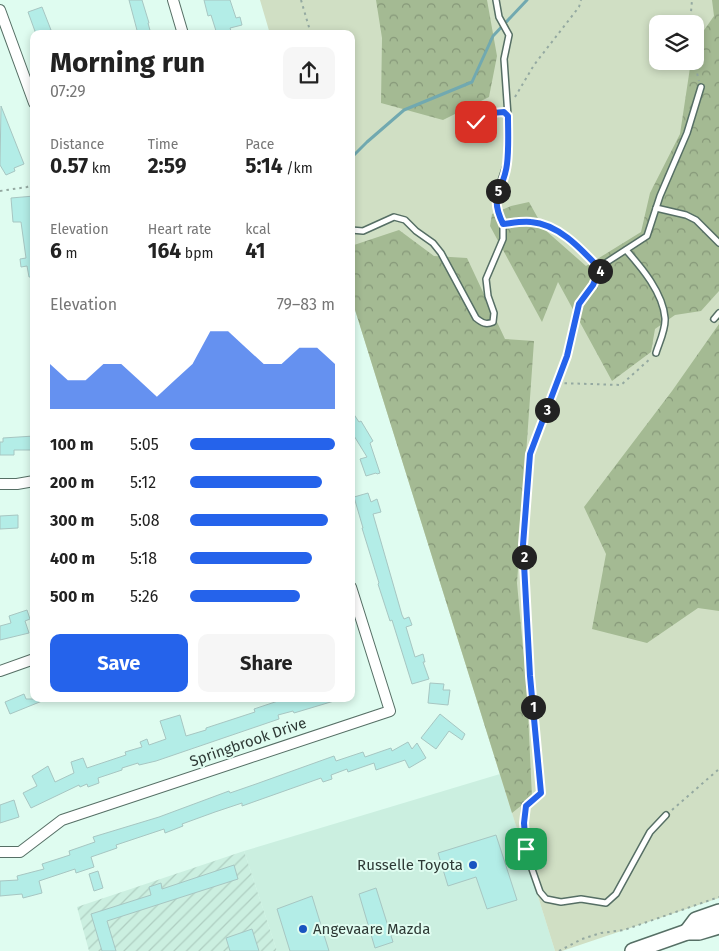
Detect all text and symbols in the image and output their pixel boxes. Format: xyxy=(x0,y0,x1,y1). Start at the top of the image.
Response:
map controls xyxy=(649,15,704,70)
button: layers xyxy=(649,15,704,70)
text: Morning run xyxy=(50,46,205,79)
button: share xyxy=(283,47,335,99)
text: 07:29 xyxy=(50,82,86,101)
pin xyxy=(455,101,497,143)
icon: check xyxy=(462,108,490,136)
text: Distance xyxy=(50,136,104,153)
text: Time xyxy=(148,136,178,153)
text: Pace xyxy=(245,136,274,153)
text: 0.57 xyxy=(50,153,88,179)
text: 2:59 xyxy=(148,153,186,179)
text: 5:14 xyxy=(245,153,283,179)
text: km xyxy=(88,160,111,177)
text: /km xyxy=(283,160,313,177)
pin: 5 xyxy=(486,178,510,204)
text: 5 xyxy=(495,183,502,200)
text: Elevation xyxy=(50,221,109,238)
text: Heart rate xyxy=(148,221,211,238)
text: kcal xyxy=(245,221,271,238)
text: 6 xyxy=(50,238,62,264)
text: 164 xyxy=(148,238,181,264)
text: 41 xyxy=(245,238,265,264)
text: m xyxy=(62,245,78,262)
text: bpm xyxy=(181,245,213,262)
pin: 4 xyxy=(588,258,612,284)
text: 4 xyxy=(597,263,604,280)
text: Elevation xyxy=(50,295,117,314)
text: 79–83 m xyxy=(277,295,335,314)
pin: 3 xyxy=(534,398,560,422)
text: 3 xyxy=(544,402,551,419)
text: 100 m xyxy=(50,435,93,454)
text: 5:05 xyxy=(130,435,159,454)
text: 200 m xyxy=(50,473,94,492)
text: 5:12 xyxy=(130,473,156,492)
text: 300 m xyxy=(50,511,94,530)
text: 5:08 xyxy=(130,511,160,530)
pin: 2 xyxy=(512,544,536,570)
text: 400 m xyxy=(50,549,95,568)
text: 5:18 xyxy=(130,549,157,568)
text: 2 xyxy=(521,549,528,566)
text: 500 m xyxy=(50,587,95,606)
text: 5:26 xyxy=(130,587,158,606)
button: Save xyxy=(50,634,188,692)
button: Share xyxy=(198,634,335,692)
pin: 1 xyxy=(520,694,546,720)
text: 1 xyxy=(530,699,537,716)
street label: Springbrook Drive xyxy=(187,714,309,770)
pin xyxy=(505,828,547,870)
icon: arrive xyxy=(512,835,540,863)
place label: Russelle Toyota xyxy=(357,856,463,874)
marker: Russelle Toyota xyxy=(467,859,479,871)
place label: Angevaare Mazda xyxy=(313,920,430,938)
marker: Angevaare Mazda xyxy=(297,923,309,935)

